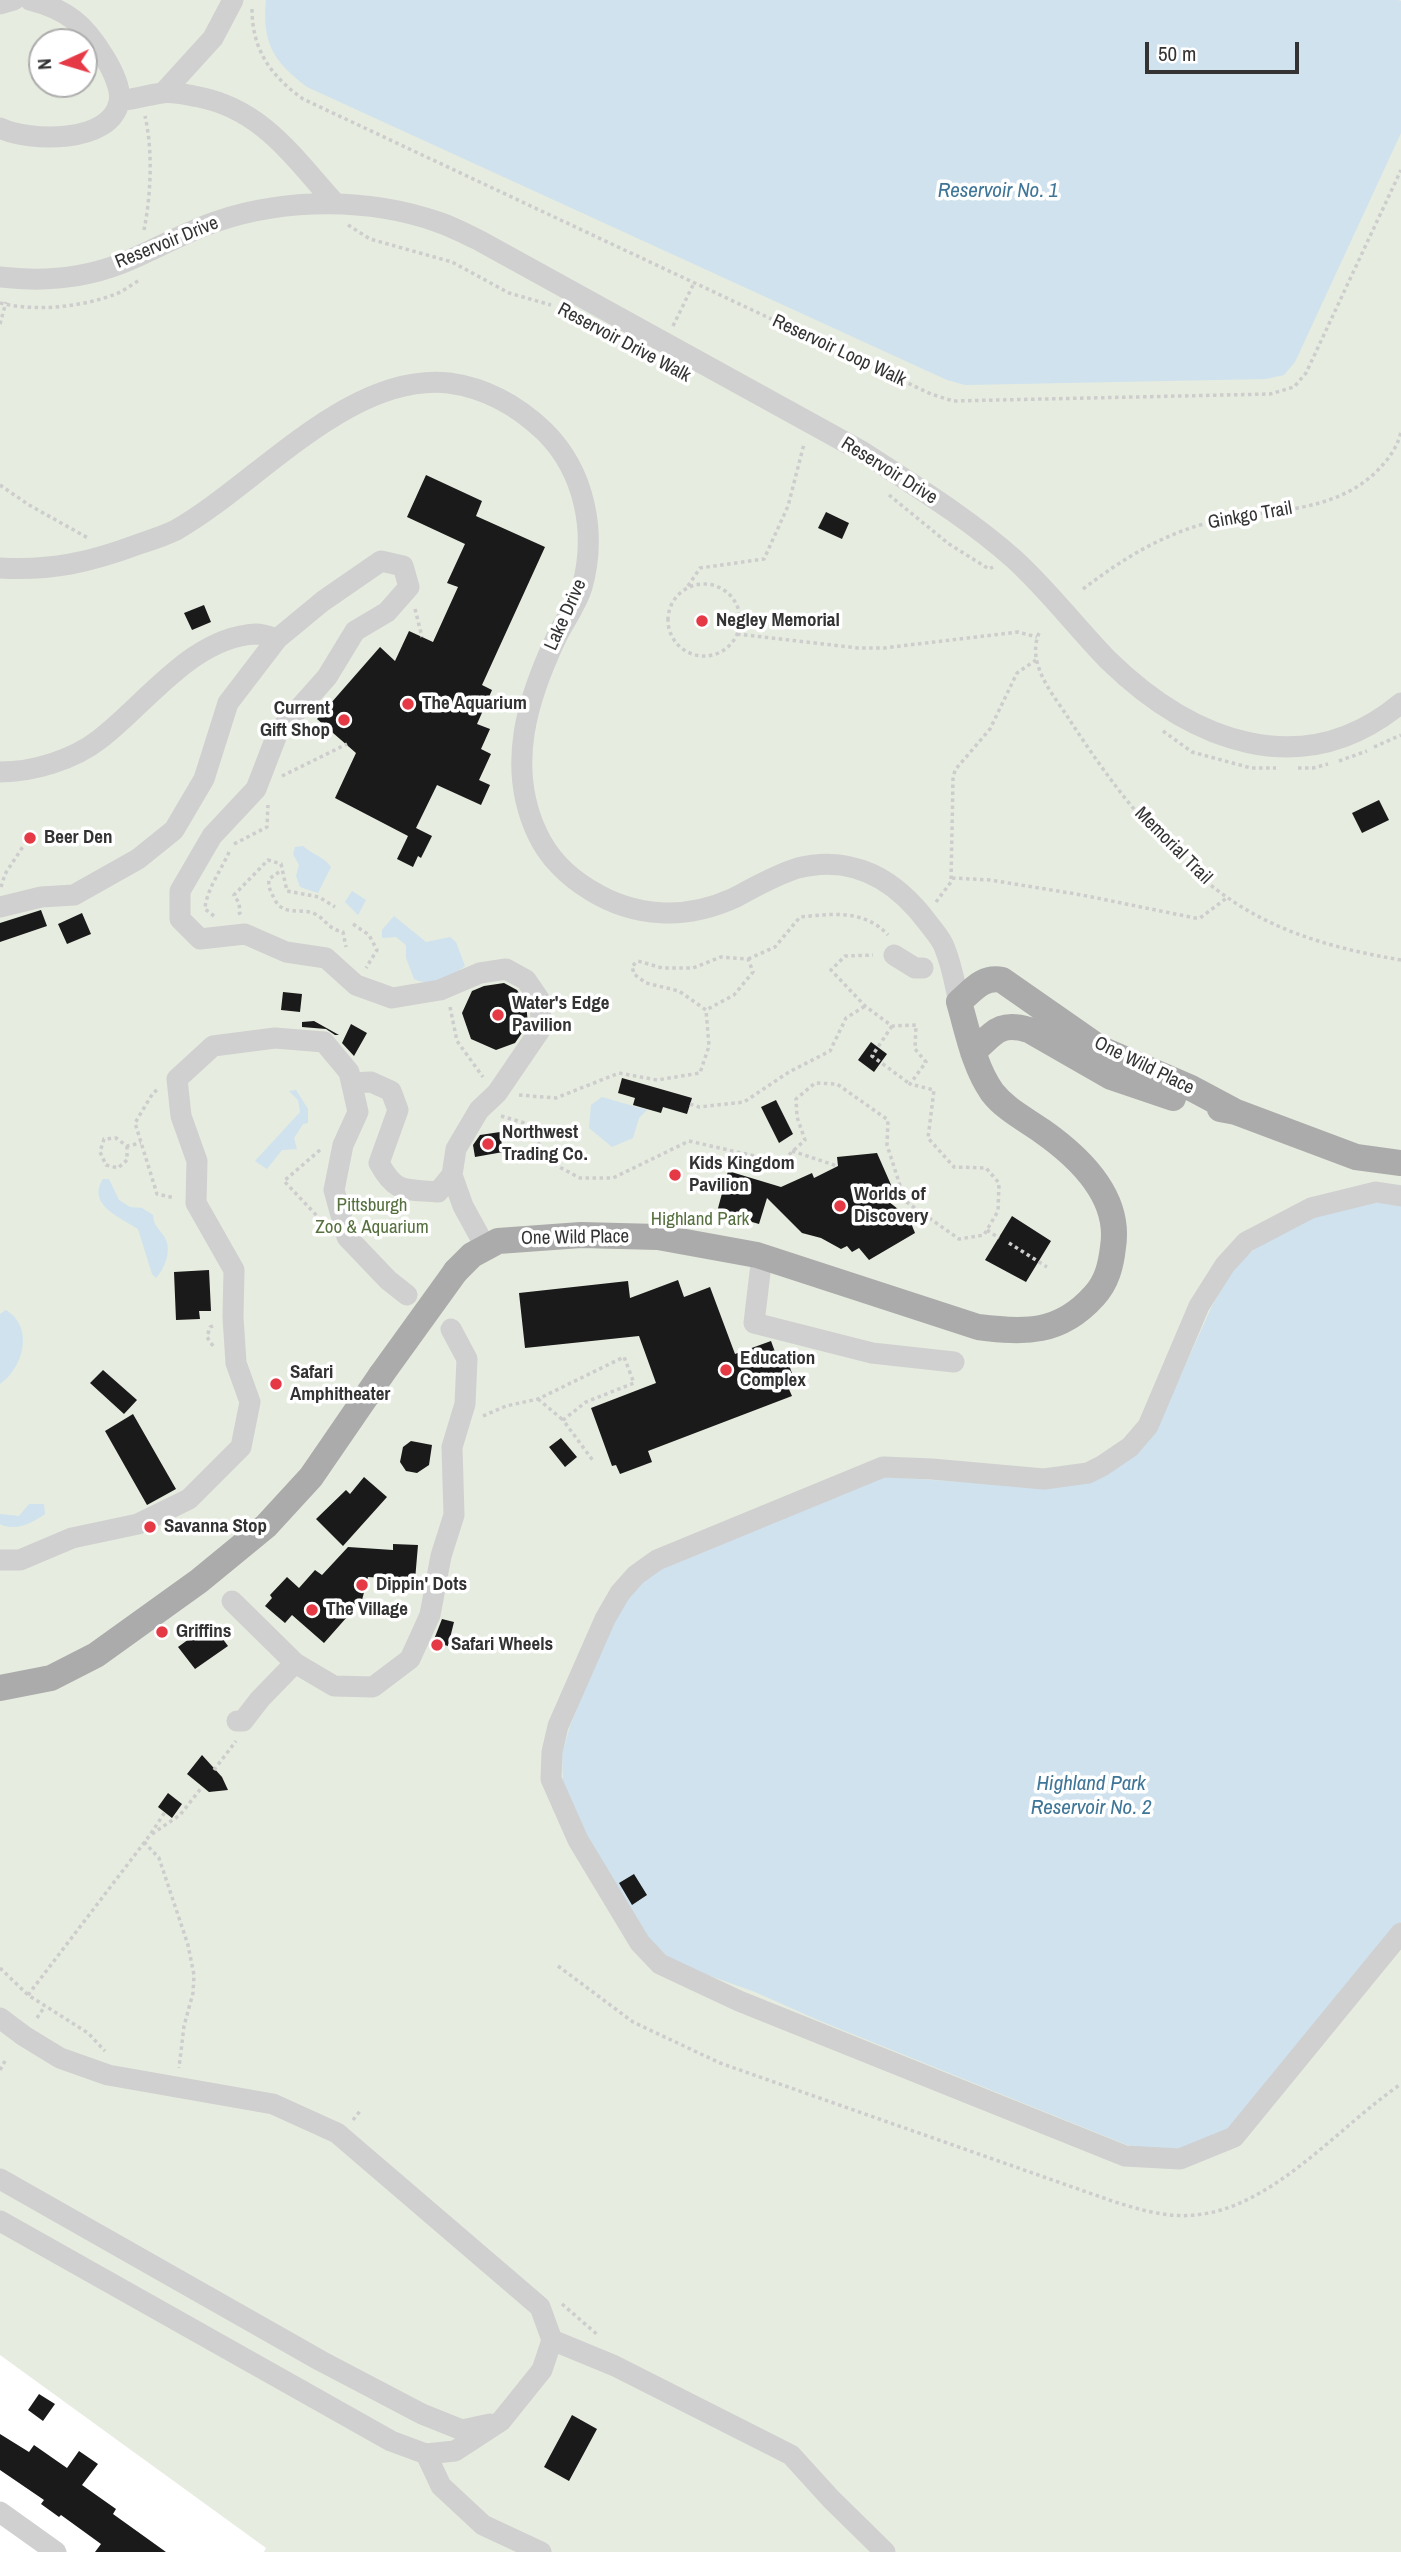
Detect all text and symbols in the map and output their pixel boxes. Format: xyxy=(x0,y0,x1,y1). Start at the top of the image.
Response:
north arrow xyxy=(28,28,98,98)
scale bar xyxy=(1149,28,1303,72)
text: 50 m xyxy=(1158,39,1196,68)
text: N xyxy=(31,58,57,71)
water label: Reservoir No. 1 xyxy=(938,178,1058,204)
street label: Reservoir Drive xyxy=(112,212,222,274)
street label: Reservoir Drive Walk xyxy=(554,298,694,388)
street label: Reservoir Loop Walk xyxy=(769,310,909,392)
street label: Reservoir Drive xyxy=(837,432,941,510)
street label: Ginkgo Trail xyxy=(1206,497,1294,535)
street label: Lake Drive xyxy=(540,576,592,654)
place label: Negley Memorial xyxy=(716,610,840,632)
marker: Negley Memorial xyxy=(694,613,710,629)
place label: The Aquarium xyxy=(422,693,527,715)
marker: The Aquarium xyxy=(400,696,416,712)
place label: Current Gift Shop xyxy=(260,698,330,742)
marker: Current Gift Shop xyxy=(336,712,352,728)
street label: Memorial Trail xyxy=(1130,803,1216,889)
place label: Beer Den xyxy=(44,827,112,849)
marker: Beer Den xyxy=(22,830,38,846)
place label: Water's Edge Pavilion xyxy=(512,993,610,1037)
marker: Water's Edge Pavilion xyxy=(490,1007,506,1023)
street label: One Wild Place xyxy=(1090,1032,1198,1100)
place label: Northwest Trading Co. xyxy=(502,1122,588,1166)
marker: Northwest Trading Co. xyxy=(480,1136,496,1152)
place label: Kids Kingdom Pavilion xyxy=(689,1153,795,1197)
marker: Kids Kingdom Pavilion xyxy=(667,1167,683,1183)
place label: Worlds of Discovery xyxy=(854,1184,928,1228)
park label: Pittsburgh Zoo & Aquarium xyxy=(315,1195,429,1239)
marker: Worlds of Discovery xyxy=(832,1198,848,1214)
park label: Highland Park xyxy=(651,1209,749,1231)
street label: One Wild Place xyxy=(521,1226,629,1250)
place label: Education Complex xyxy=(740,1348,815,1392)
place label: Safari Amphitheater xyxy=(290,1362,390,1406)
marker: Education Complex xyxy=(718,1362,734,1378)
marker: Safari Amphitheater xyxy=(268,1376,284,1392)
place label: Savanna Stop xyxy=(164,1516,267,1538)
marker: Savanna Stop xyxy=(142,1519,158,1535)
place label: Dippin' Dots xyxy=(376,1574,467,1596)
marker: Dippin' Dots xyxy=(354,1577,370,1593)
place label: The Village xyxy=(326,1599,408,1621)
marker: The Village xyxy=(304,1602,320,1618)
place label: Griffins xyxy=(176,1621,231,1643)
marker: Griffins xyxy=(154,1624,170,1640)
place label: Safari Wheels xyxy=(451,1634,553,1656)
marker: Safari Wheels xyxy=(429,1637,445,1653)
water label: Highland Park Reservoir No. 2 xyxy=(1031,1771,1151,1821)

